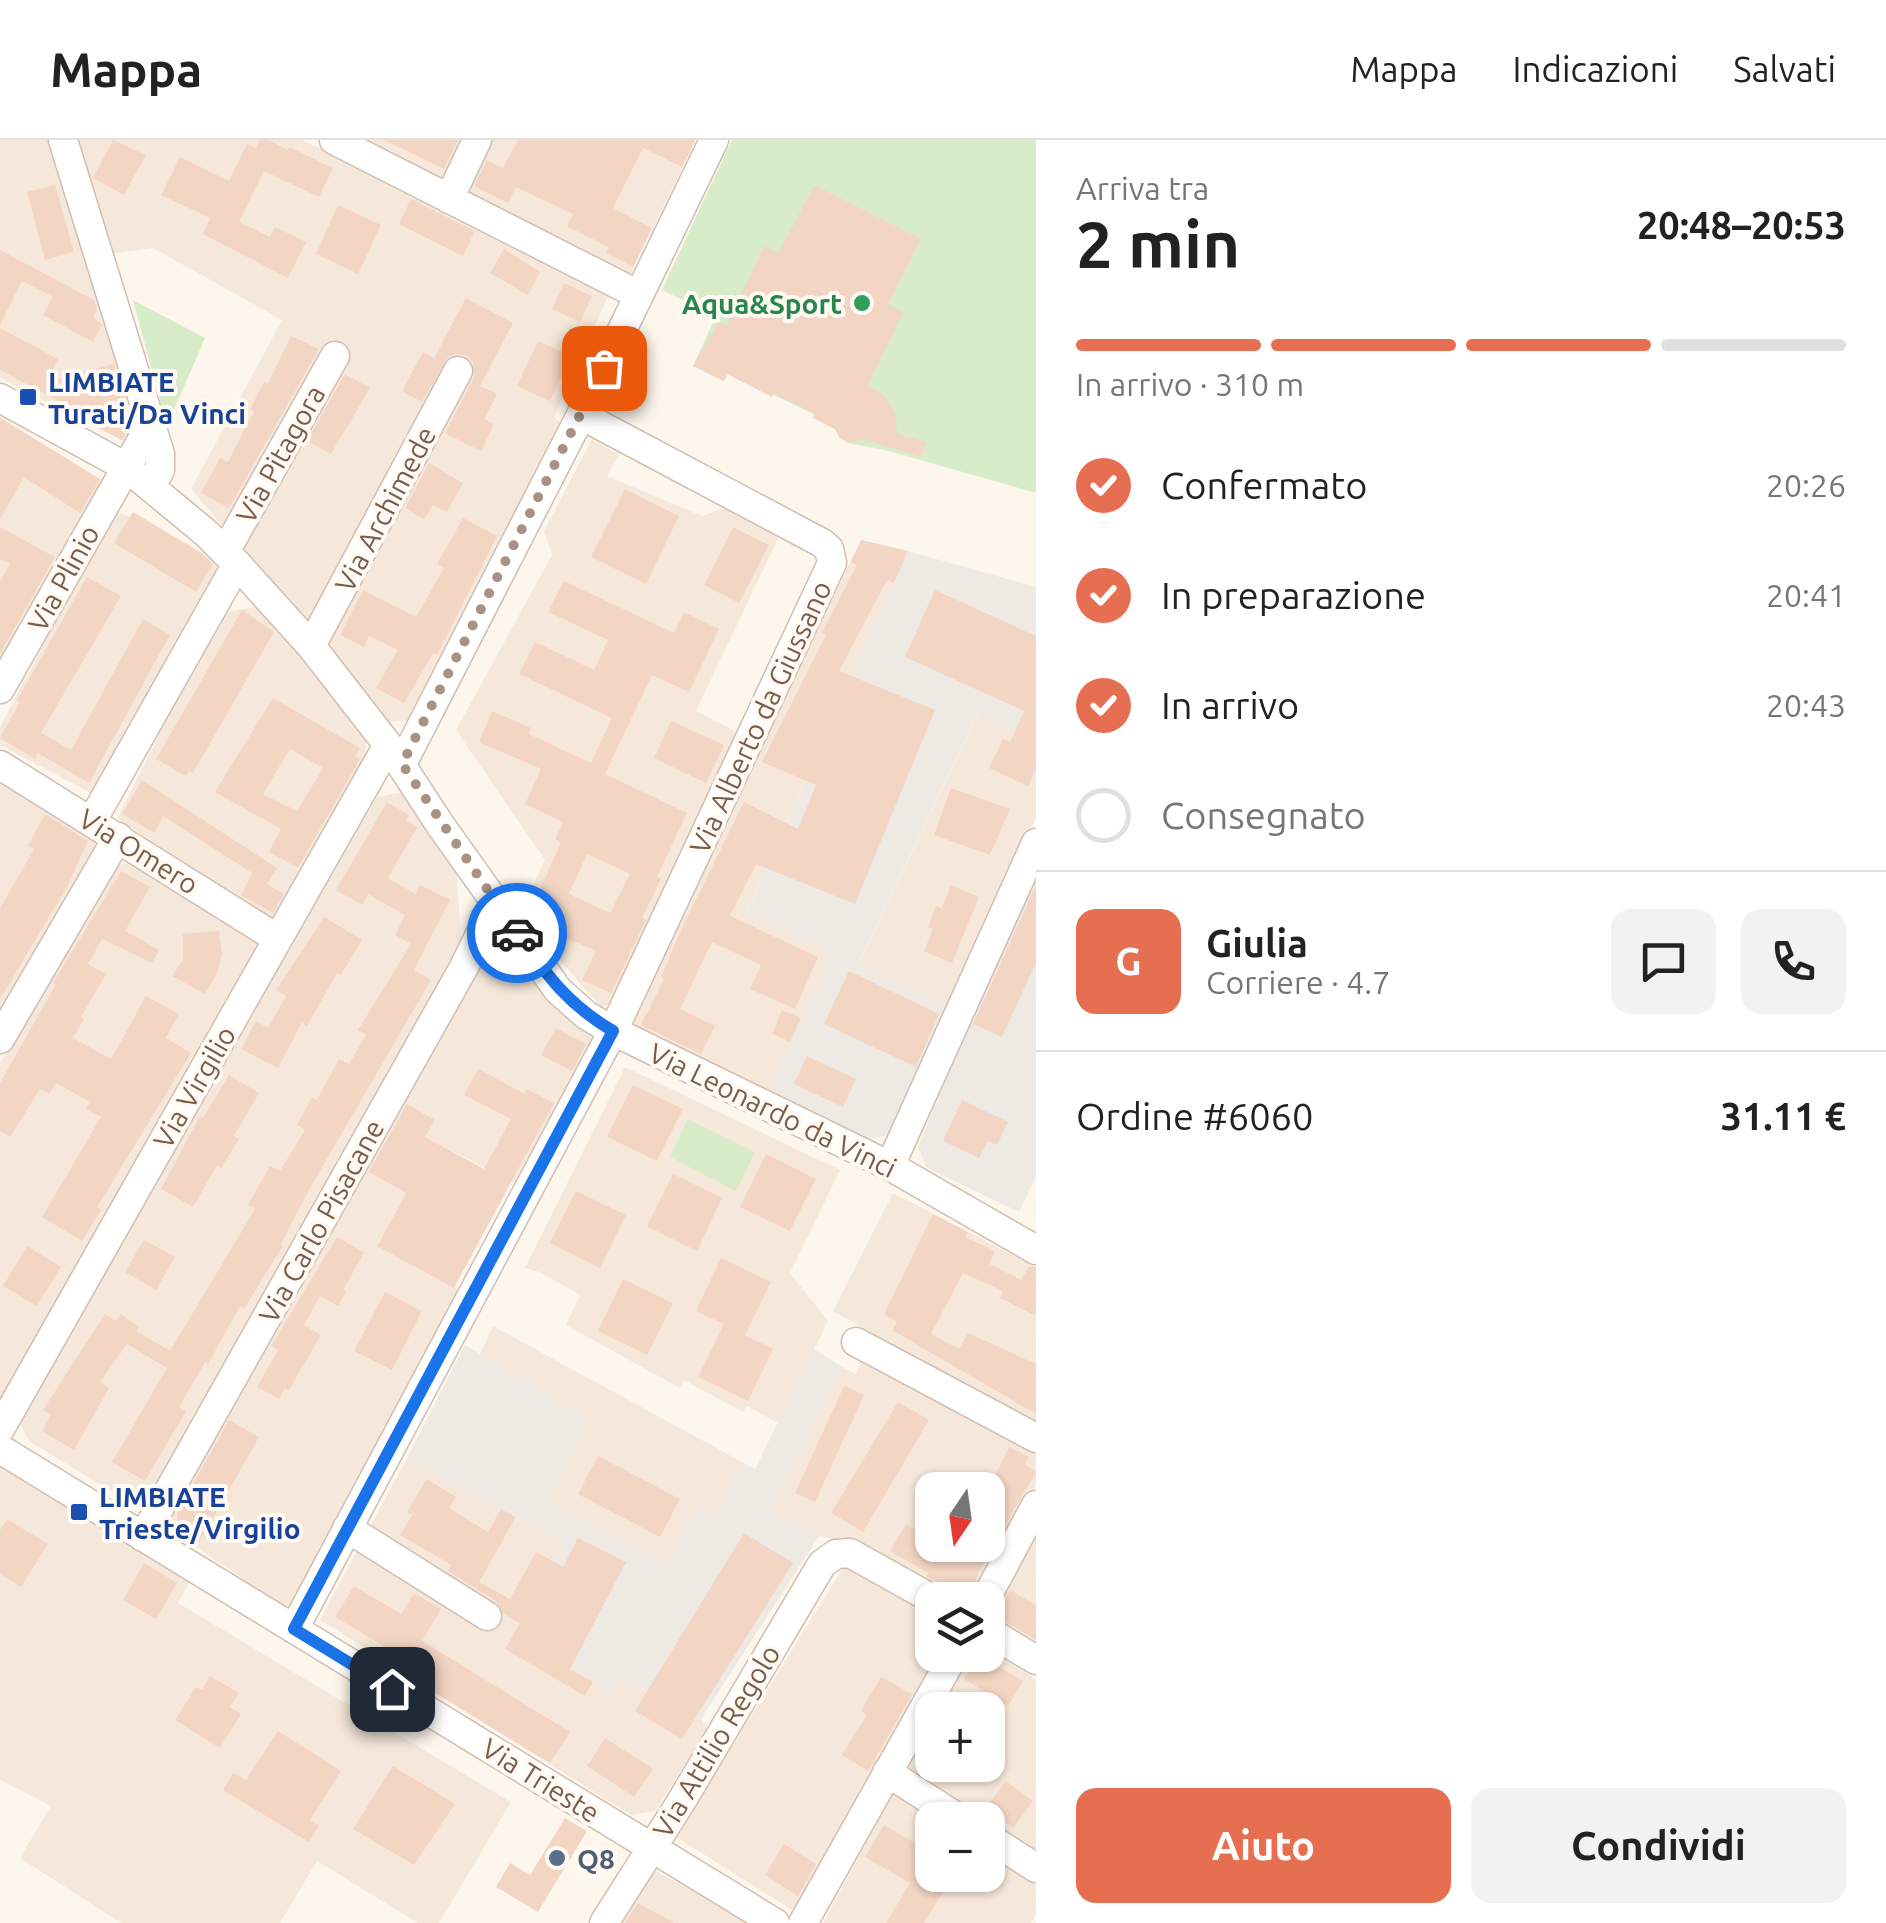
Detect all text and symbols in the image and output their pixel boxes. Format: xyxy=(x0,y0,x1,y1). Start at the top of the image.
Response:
text: Mappa xyxy=(50,42,202,96)
text: Mappa xyxy=(1350,49,1458,89)
text: Indicazioni xyxy=(1513,49,1678,89)
text: Salvati xyxy=(1733,49,1836,89)
text: Arriva tra xyxy=(1076,170,1209,206)
text: 20:48–20:53 xyxy=(1637,204,1846,246)
text: 2 min xyxy=(1076,207,1240,280)
place label: Aqua&Sport xyxy=(682,288,842,319)
marker: Aqua&Sport xyxy=(851,292,873,314)
pin xyxy=(562,326,647,411)
icon: bag xyxy=(577,341,632,396)
place label: LIMBIATE Turati/Da Vinci xyxy=(48,366,246,429)
text: In arrivo · 310 m xyxy=(1076,366,1304,402)
street label: Via Pitagora xyxy=(229,380,331,528)
marker: LIMBIATE Turati/Da Vinci xyxy=(17,386,39,408)
street label: Via Archimede xyxy=(329,421,441,597)
icon: check xyxy=(1076,458,1131,513)
text: Confermato xyxy=(1161,464,1367,506)
text: 20:26 xyxy=(1766,467,1846,503)
street label: Via Plinio xyxy=(21,520,105,636)
icon: check xyxy=(1076,568,1131,623)
text: In preparazione xyxy=(1161,574,1426,616)
street label: Via Alberto da Giussano xyxy=(683,576,837,858)
text: 20:41 xyxy=(1766,577,1846,613)
icon: check xyxy=(1076,678,1131,733)
text: In arrivo xyxy=(1161,684,1299,726)
text: 20:43 xyxy=(1766,687,1846,723)
text: Consegnato xyxy=(1161,794,1366,836)
street label: Via Omero xyxy=(74,802,204,900)
courier xyxy=(467,883,567,983)
icon: car xyxy=(490,906,545,961)
button: chat xyxy=(1611,909,1716,1014)
button: phone xyxy=(1741,909,1846,1014)
text: Giulia xyxy=(1206,922,1308,964)
text: G xyxy=(1115,940,1142,982)
text: Corriere · 4.7 xyxy=(1206,964,1390,1000)
street label: Via Virgilio xyxy=(147,1020,241,1154)
street label: Via Leonardo da Vinci xyxy=(644,1037,902,1183)
text: Ordine #6060 xyxy=(1076,1095,1313,1137)
text: 31.11 € xyxy=(1720,1095,1846,1137)
street label: Via Carlo Pisacane xyxy=(252,1114,390,1328)
north arrow xyxy=(915,1472,1005,1562)
map controls xyxy=(915,1472,1005,1892)
place label: LIMBIATE Trieste/Virgilio xyxy=(99,1481,301,1544)
marker: LIMBIATE Trieste/Virgilio xyxy=(68,1501,90,1523)
button: layers xyxy=(915,1582,1005,1672)
street label: Via Attilio Regolo xyxy=(646,1639,786,1843)
pin xyxy=(350,1647,435,1732)
icon: home xyxy=(365,1662,420,1717)
button: + xyxy=(915,1692,1005,1782)
street label: Via Trieste xyxy=(477,1732,605,1828)
button: Aiuto xyxy=(1076,1788,1451,1903)
button: Condividi xyxy=(1471,1788,1846,1903)
button: − xyxy=(915,1802,1005,1892)
place label: Q8 xyxy=(577,1843,615,1874)
marker: Q8 xyxy=(546,1847,568,1869)

